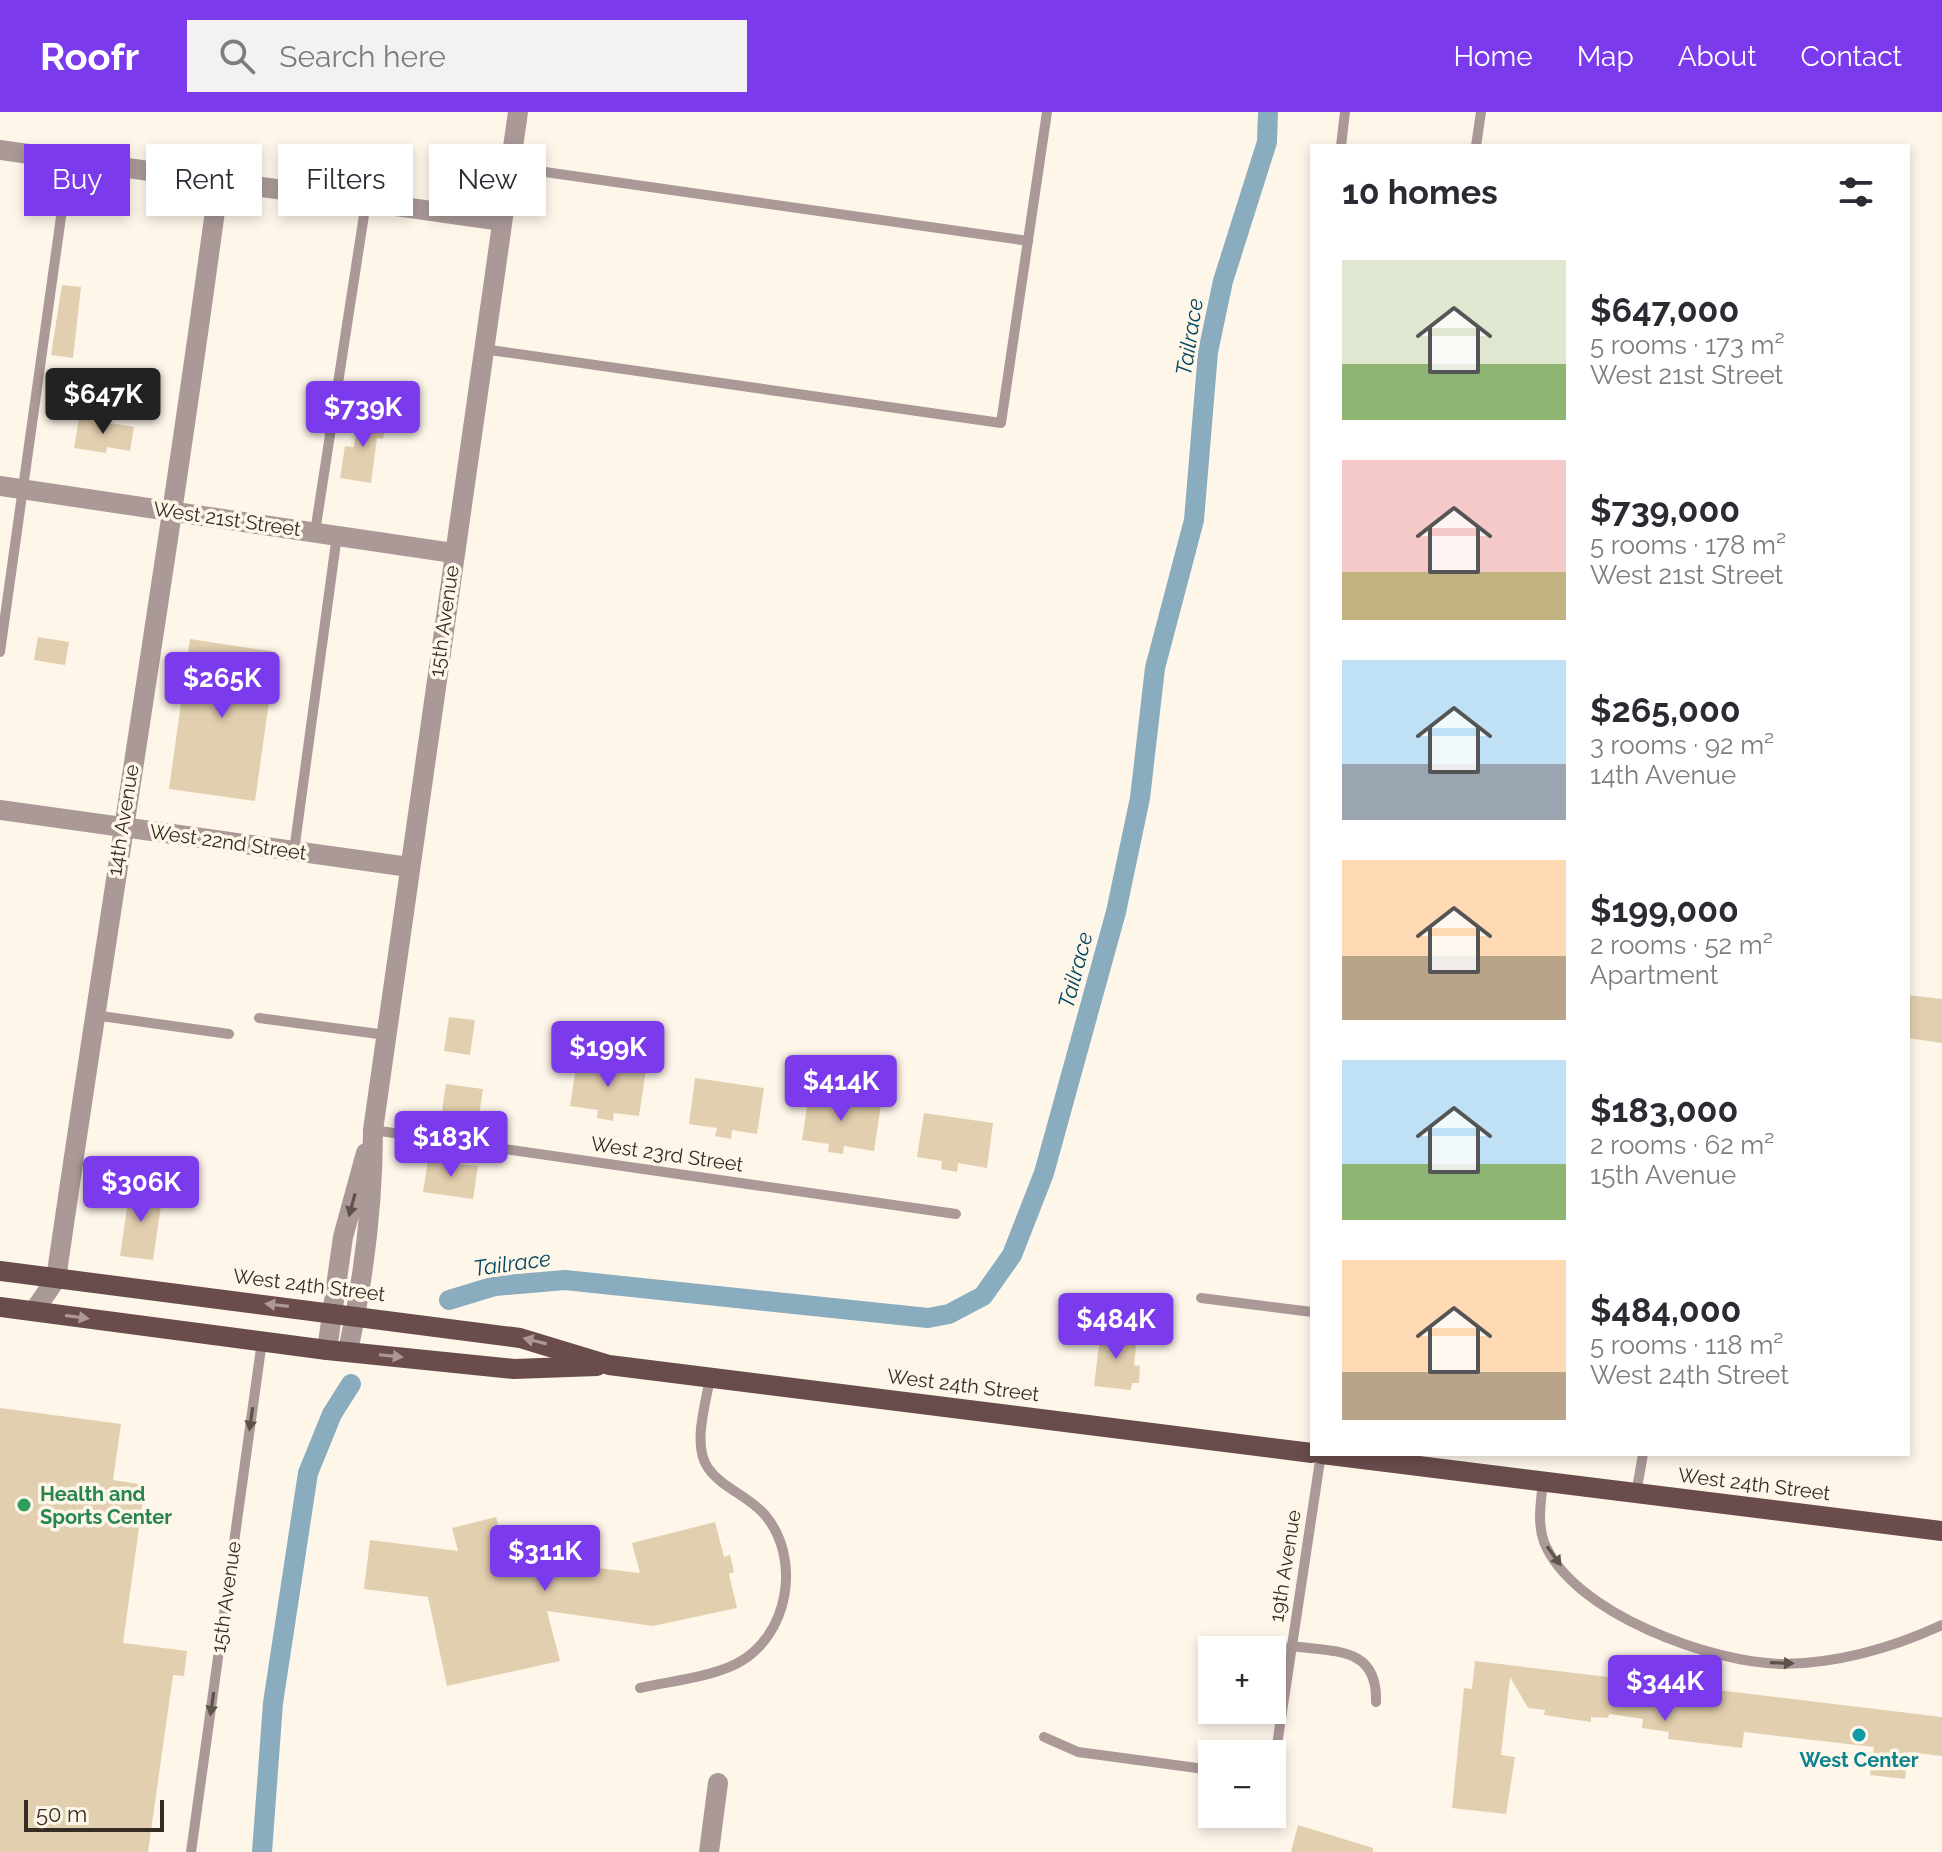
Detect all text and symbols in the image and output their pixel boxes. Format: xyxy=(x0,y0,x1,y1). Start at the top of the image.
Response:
search box xyxy=(187,20,747,92)
text: Roofr xyxy=(40,34,139,79)
icon: search xyxy=(215,34,259,78)
text: Search here xyxy=(279,39,446,74)
text: Home xyxy=(1453,40,1533,73)
text: Map xyxy=(1577,40,1634,73)
text: About xyxy=(1678,40,1757,73)
text: Contact xyxy=(1801,40,1902,73)
chip: Buy xyxy=(24,144,130,216)
chip: Rent xyxy=(146,144,262,216)
chip: Filters xyxy=(278,144,413,216)
chip: New xyxy=(429,144,546,216)
icon: filters xyxy=(1834,170,1878,214)
text: 10 homes xyxy=(1342,172,1498,212)
text: $647,000 xyxy=(1590,290,1739,330)
icon: home xyxy=(1406,292,1502,388)
water label: Tailrace xyxy=(1170,296,1208,378)
text: 5 rooms · 173 m² xyxy=(1590,330,1784,360)
text: West 21st Street xyxy=(1590,360,1783,390)
pin: $647K xyxy=(47,368,159,436)
text: $647K xyxy=(63,379,143,409)
pin: $739K xyxy=(307,381,419,449)
text: $739K xyxy=(324,392,402,422)
text: $739,000 xyxy=(1590,490,1740,530)
icon: home xyxy=(1406,492,1502,588)
street label: West 21st Street xyxy=(152,497,303,541)
text: 5 rooms · 178 m² xyxy=(1590,530,1786,560)
text: West 21st Street xyxy=(1590,560,1783,590)
street label: 15th Avenue xyxy=(424,563,464,678)
pin: $265K xyxy=(166,652,278,720)
text: $265K xyxy=(183,663,261,693)
text: $265,000 xyxy=(1590,690,1741,730)
icon: home xyxy=(1406,692,1502,788)
text: 3 rooms · 92 m² xyxy=(1590,730,1774,760)
text: 14th Avenue xyxy=(1590,760,1736,790)
street label: 14th Avenue xyxy=(102,762,144,877)
street label: West 22nd Street xyxy=(148,819,308,865)
text: $199,000 xyxy=(1590,890,1739,930)
icon: home xyxy=(1406,892,1502,988)
water label: Tailrace xyxy=(1052,929,1098,1011)
text: 2 rooms · 52 m² xyxy=(1590,930,1773,960)
text: Apartment xyxy=(1590,960,1719,990)
pin: $199K xyxy=(552,1021,664,1089)
text: $199K xyxy=(569,1032,647,1062)
pin: $414K xyxy=(785,1055,897,1123)
text: $414K xyxy=(803,1066,879,1096)
text: $183,000 xyxy=(1590,1090,1738,1130)
icon: home xyxy=(1406,1092,1502,1188)
pin: $183K xyxy=(395,1111,507,1179)
text: $183K xyxy=(413,1122,489,1152)
text: 2 rooms · 62 m² xyxy=(1590,1130,1774,1160)
street label: West 23rd Street xyxy=(589,1131,745,1177)
pin: $306K xyxy=(85,1156,197,1224)
text: 15th Avenue xyxy=(1590,1160,1736,1190)
text: $306K xyxy=(101,1167,181,1197)
one-way arrow xyxy=(345,1192,357,1217)
water label: Tailrace xyxy=(472,1245,553,1281)
street label: West 24th Street xyxy=(232,1264,387,1306)
text: $484,000 xyxy=(1590,1290,1741,1330)
icon: home xyxy=(1406,1292,1502,1388)
pin: $484K xyxy=(1060,1293,1172,1361)
one-way arrow xyxy=(264,1298,289,1311)
text: $484K xyxy=(1076,1304,1156,1334)
one-way arrow xyxy=(65,1311,90,1324)
text: 5 rooms · 118 m² xyxy=(1590,1330,1783,1360)
one-way arrow xyxy=(522,1335,547,1347)
one-way arrow xyxy=(379,1350,404,1363)
text: West 24th Street xyxy=(1590,1360,1789,1390)
street label: West 24th Street xyxy=(886,1364,1041,1406)
one-way arrow xyxy=(244,1407,257,1432)
street label: West 24th Street xyxy=(1677,1463,1832,1505)
place label: Health and Sports Center xyxy=(40,1482,172,1529)
marker: Health and Sports Center xyxy=(15,1496,33,1514)
street label: 19th Avenue xyxy=(1264,1508,1306,1624)
pin: $311K xyxy=(489,1525,601,1593)
text: $311K xyxy=(508,1536,582,1566)
street label: 15th Avenue xyxy=(206,1539,246,1654)
one-way arrow xyxy=(1545,1546,1561,1566)
map controls xyxy=(1198,1636,1286,1828)
button: + xyxy=(1198,1636,1286,1724)
pin: $344K xyxy=(1609,1655,1721,1723)
one-way arrow xyxy=(1770,1656,1795,1669)
text: $344K xyxy=(1626,1666,1704,1696)
one-way arrow xyxy=(205,1692,218,1717)
marker: West Center xyxy=(1850,1726,1868,1744)
button: − xyxy=(1198,1740,1286,1828)
place label: West Center xyxy=(1800,1748,1919,1772)
scale bar xyxy=(24,1796,164,1832)
text: 50 m xyxy=(36,1801,87,1827)

